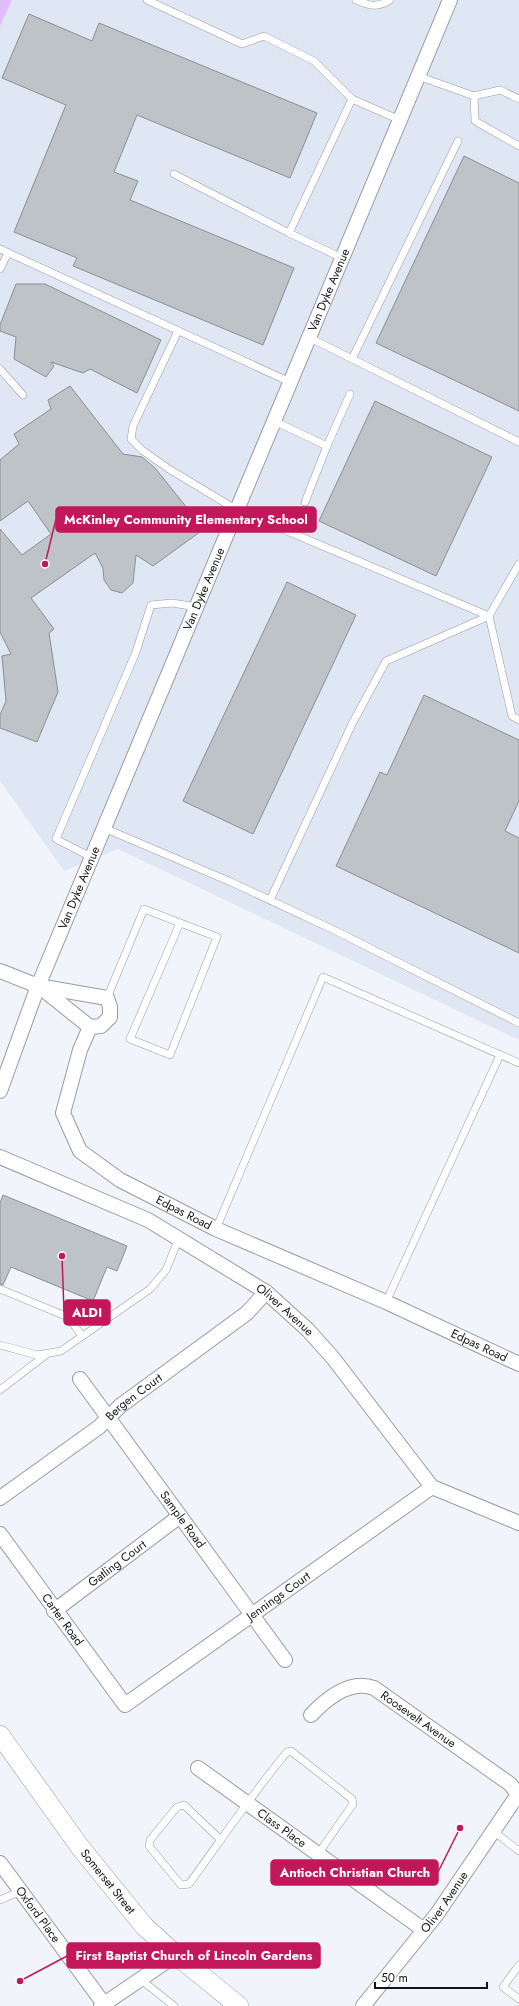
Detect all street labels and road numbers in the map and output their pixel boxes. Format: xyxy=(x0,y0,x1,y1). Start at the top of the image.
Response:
street label: Van Dyke Avenue xyxy=(303,246,354,334)
street label: Van Dyke Avenue xyxy=(179,545,229,633)
street label: Van Dyke Avenue xyxy=(54,844,104,932)
street label: Edpas Road xyxy=(153,1191,215,1234)
street label: Oliver Avenue xyxy=(253,1279,318,1340)
street label: Edpas Road xyxy=(448,1325,510,1366)
street label: Bergen Court xyxy=(101,1369,166,1425)
street label: Sample Road xyxy=(156,1487,210,1552)
street label: Gatling Court xyxy=(84,1535,150,1591)
street label: Jennings Court xyxy=(241,1567,314,1626)
street label: Carter Road xyxy=(37,1590,88,1649)
street label: Roosevelt Avenue xyxy=(377,1686,460,1752)
street label: Class Place xyxy=(253,1804,310,1852)
street label: Somerset Street xyxy=(76,1845,140,1918)
street label: Oliver Avenue xyxy=(416,1868,472,1937)
street label: Oxford Place xyxy=(11,1883,65,1946)

